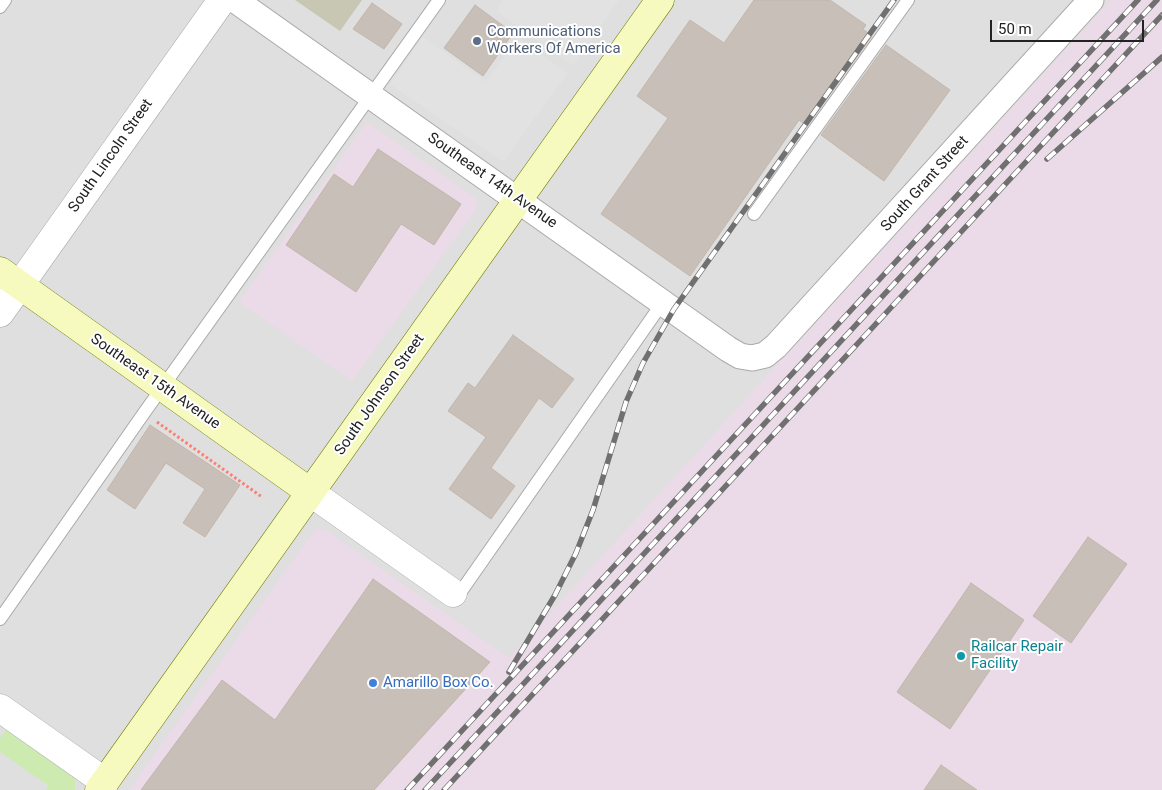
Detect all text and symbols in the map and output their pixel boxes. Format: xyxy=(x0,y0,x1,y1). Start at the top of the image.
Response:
scale bar xyxy=(992,10,1146,42)
text: 50 m xyxy=(998,20,1032,38)
place label: Communications Workers Of America xyxy=(487,23,621,58)
marker: Communications Workers Of America xyxy=(471,35,483,47)
street label: South Lincoln Street xyxy=(65,96,157,216)
street label: Southeast 14th Avenue xyxy=(424,129,560,233)
street label: South Grant Street xyxy=(877,133,973,235)
street label: Southeast 15th Avenue xyxy=(87,330,223,434)
street label: South Johnson Street xyxy=(331,331,429,459)
place label: Railcar Repair Facility xyxy=(971,638,1063,673)
marker: Railcar Repair Facility xyxy=(955,650,967,662)
place label: Amarillo Box Co. xyxy=(383,674,494,692)
marker: Amarillo Box Co. xyxy=(367,677,379,689)

